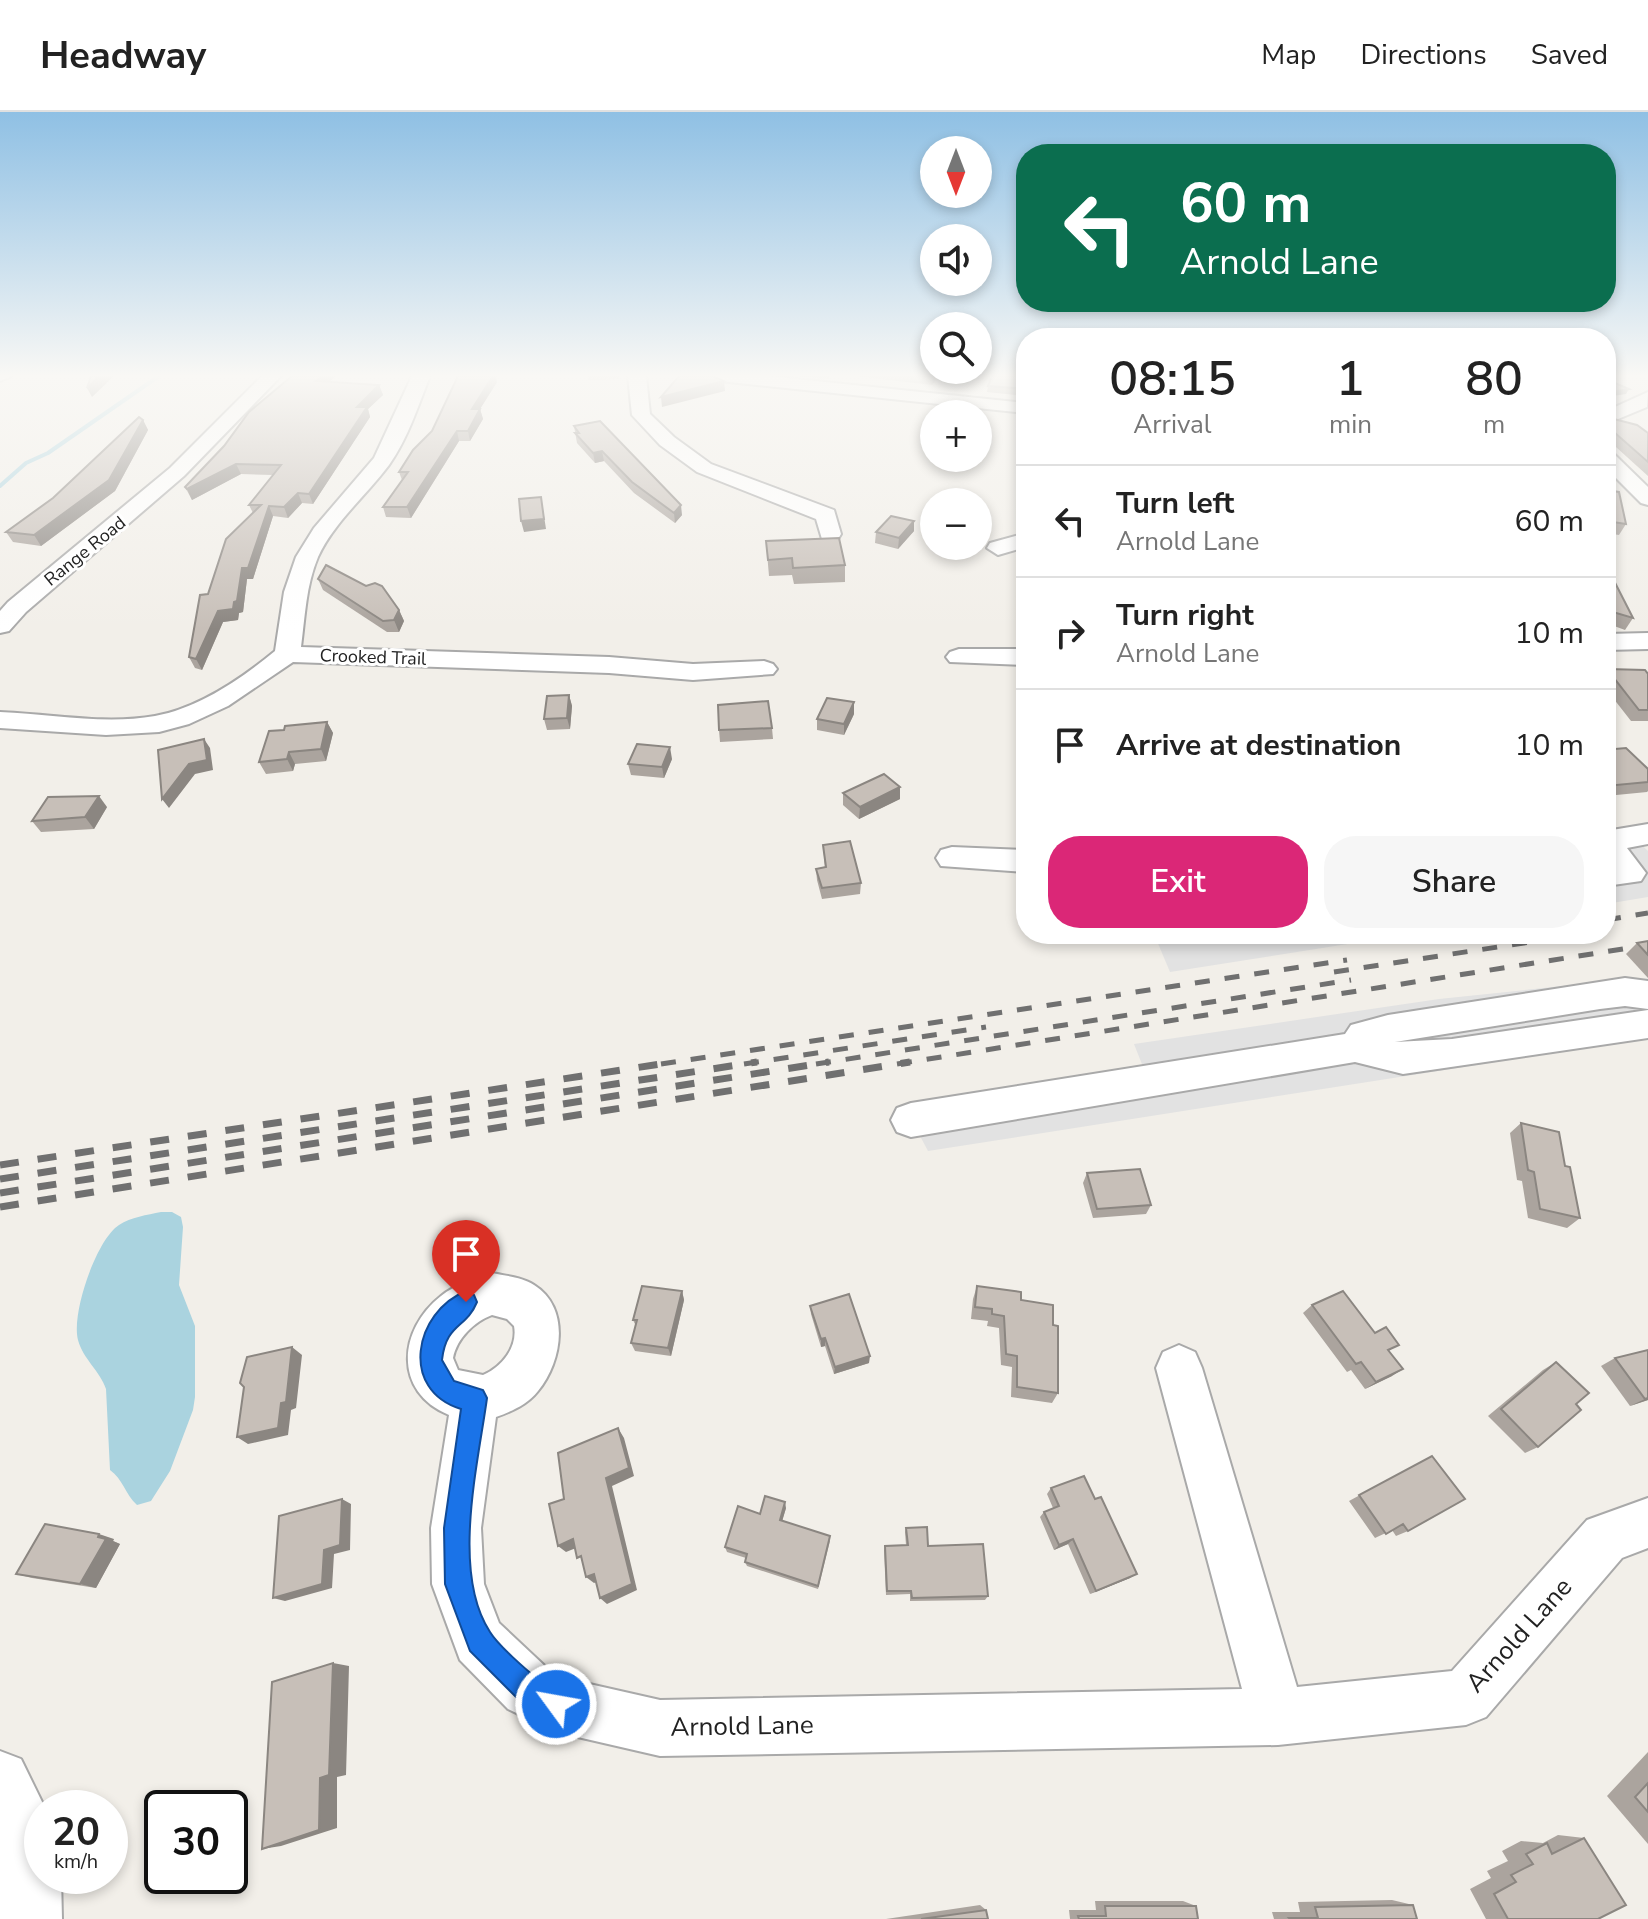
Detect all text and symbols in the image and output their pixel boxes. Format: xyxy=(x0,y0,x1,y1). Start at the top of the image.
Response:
text: Headway xyxy=(40,30,206,81)
text: Map xyxy=(1261,36,1316,74)
text: Directions xyxy=(1360,36,1487,74)
text: Saved xyxy=(1531,36,1608,74)
north arrow xyxy=(920,136,992,208)
map controls xyxy=(920,136,992,560)
text: 60 m xyxy=(1180,165,1311,242)
icon: left xyxy=(1048,176,1152,280)
button: sound xyxy=(920,224,992,296)
text: Arnold Lane xyxy=(1180,238,1379,287)
button: search xyxy=(920,312,992,384)
text: 08:15 xyxy=(1109,346,1236,412)
text: 1 xyxy=(1336,346,1365,412)
text: 80 xyxy=(1465,346,1523,412)
button: + xyxy=(920,400,992,472)
text: Arrival xyxy=(1133,407,1212,442)
text: min xyxy=(1329,407,1372,442)
text: m xyxy=(1483,407,1505,442)
text: Turn left xyxy=(1116,483,1234,524)
button: − xyxy=(920,488,992,560)
icon: left xyxy=(1048,499,1092,543)
text: 60 m xyxy=(1515,501,1584,542)
street label: Range Road xyxy=(39,511,131,591)
text: Arnold Lane xyxy=(1116,524,1259,559)
text: Turn right xyxy=(1116,595,1254,636)
icon: right xyxy=(1048,611,1092,655)
text: 10 m xyxy=(1515,613,1584,654)
text: Arnold Lane xyxy=(1116,636,1259,671)
street label: Crooked Trail xyxy=(319,643,427,671)
icon: arrive xyxy=(1048,723,1092,767)
text: Arrive at destination xyxy=(1116,725,1401,766)
text: 10 m xyxy=(1515,725,1584,766)
button: Exit xyxy=(1048,836,1308,928)
button: Share xyxy=(1324,836,1584,928)
pin xyxy=(432,1220,500,1302)
icon: arrive xyxy=(444,1232,488,1276)
street label: Arnold Lane xyxy=(1458,1570,1580,1700)
position arrow xyxy=(514,1662,598,1746)
street label: Arnold Lane xyxy=(670,1707,814,1745)
speed limit sign: 30 xyxy=(144,1790,248,1894)
text: 20 xyxy=(52,1805,100,1859)
text: km/h xyxy=(54,1848,98,1875)

